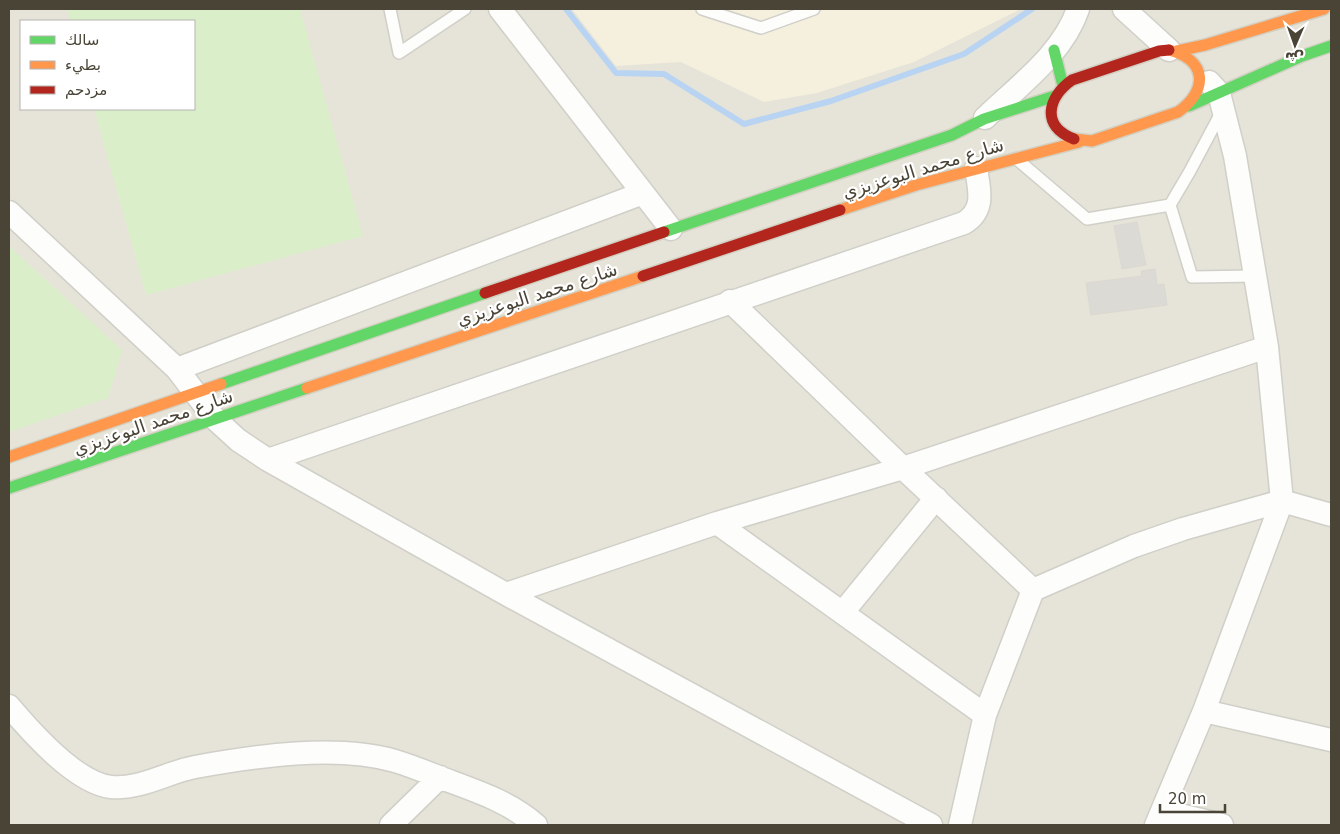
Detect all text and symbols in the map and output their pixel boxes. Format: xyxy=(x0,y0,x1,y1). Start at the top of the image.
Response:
legend xyxy=(20,20,195,110)
north arrow xyxy=(1270,20,1320,70)
text: سالك xyxy=(65,31,99,49)
text: ش xyxy=(1285,50,1304,66)
text: بطيء xyxy=(65,56,101,75)
text: مزدحم xyxy=(65,81,107,99)
street label: شارع محمد البوعزيزي xyxy=(840,133,1006,203)
street label: شارع محمد البوعزيزي xyxy=(454,258,620,331)
street label: شارع محمد البوعزيزي xyxy=(70,385,236,460)
scale bar xyxy=(1160,782,1225,814)
text: 20 m xyxy=(1168,790,1206,808)

